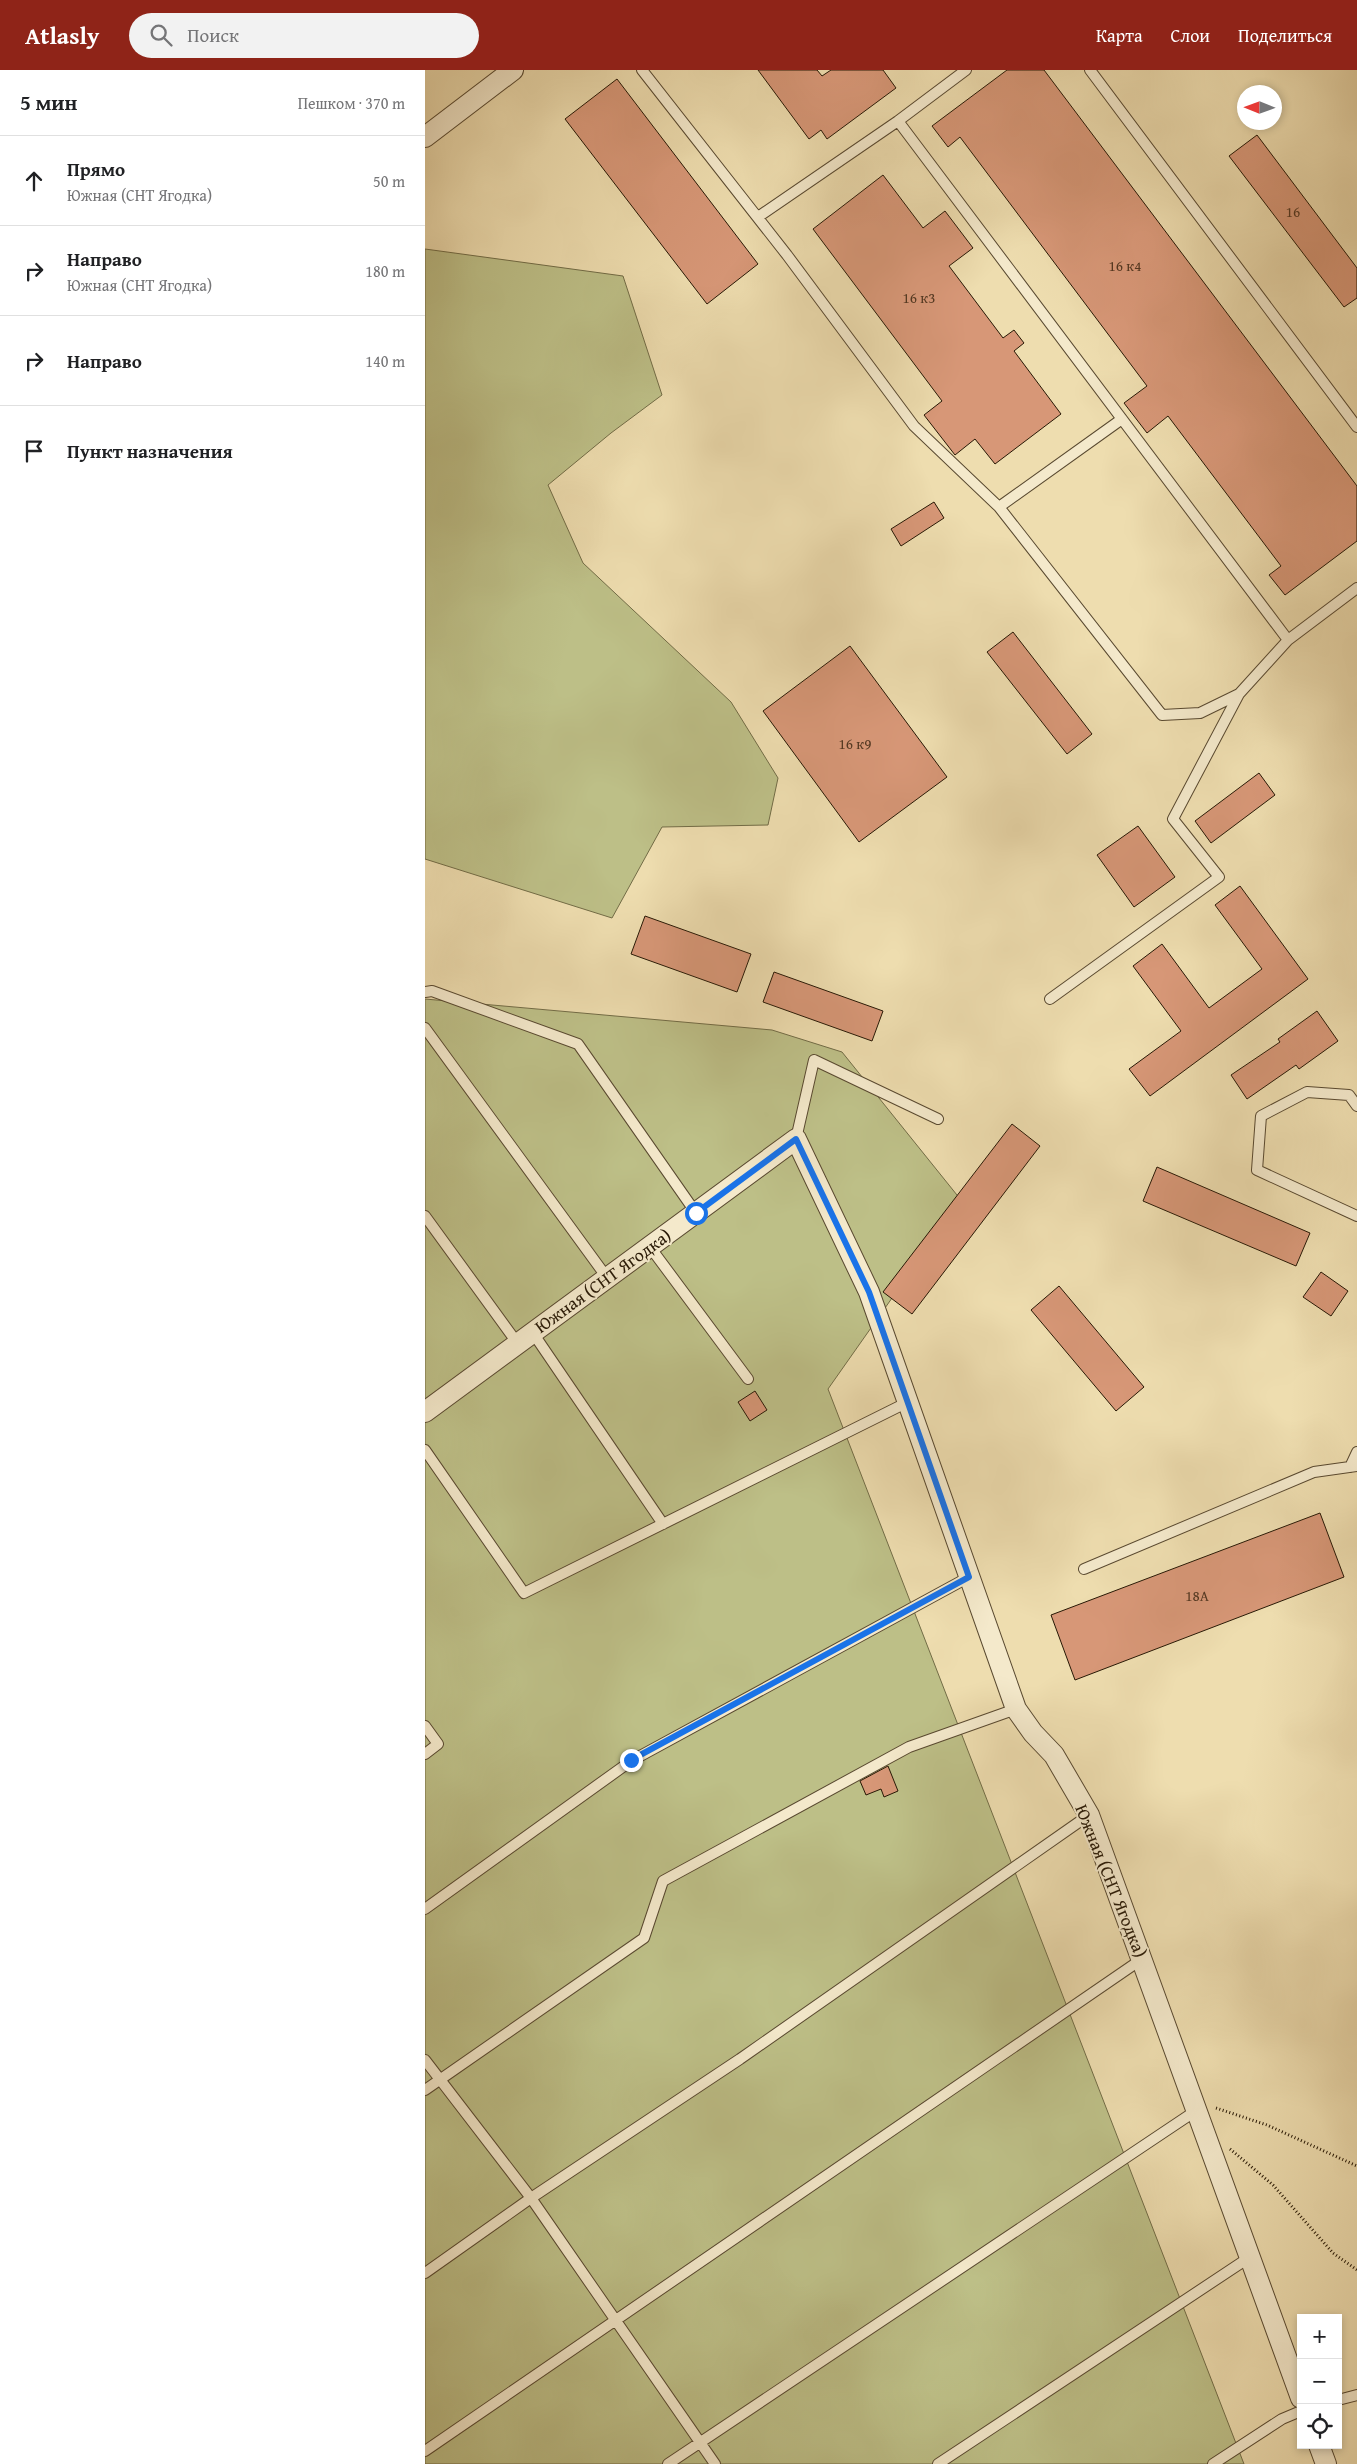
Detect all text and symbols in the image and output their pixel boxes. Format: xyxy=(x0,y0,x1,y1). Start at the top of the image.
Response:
search box xyxy=(129,13,479,58)
text: Atlasly xyxy=(25,18,99,53)
icon: search xyxy=(147,21,175,49)
text: Поиск xyxy=(187,21,239,49)
text: Карта xyxy=(1096,22,1143,49)
text: Слои xyxy=(1171,22,1210,49)
text: Поделиться xyxy=(1238,22,1332,49)
north arrow xyxy=(1237,85,1282,130)
text: 5 мин xyxy=(20,87,77,118)
text: Пешком · 370 m xyxy=(298,91,405,115)
text: Прямо xyxy=(67,155,125,183)
icon: ahead xyxy=(20,167,48,195)
text: 50 m xyxy=(373,169,405,193)
text: Южная (СНТ Ягодка) xyxy=(67,183,212,207)
house number: 16 xyxy=(1286,201,1300,222)
text: Направо xyxy=(67,245,142,273)
house number: 16 к4 xyxy=(1109,255,1141,276)
icon: right xyxy=(20,257,48,285)
text: 180 m xyxy=(365,259,405,283)
text: Южная (СНТ Ягодка) xyxy=(67,273,212,297)
house number: 16 к3 xyxy=(903,287,935,308)
icon: right xyxy=(20,347,48,375)
text: Направо xyxy=(67,347,142,375)
text: 140 m xyxy=(365,349,405,373)
icon: arrive xyxy=(20,437,48,465)
text: Пункт назначения xyxy=(67,437,233,465)
house number: 16 к9 xyxy=(839,733,871,754)
route start xyxy=(685,1202,708,1225)
street label: Южная (СНТ Ягодка) xyxy=(529,1222,677,1339)
house number: 18А xyxy=(1185,1585,1209,1606)
route end xyxy=(620,1749,643,1772)
street label: Южная (СНТ Ягодка) xyxy=(1068,1800,1155,1962)
map controls xyxy=(1297,2314,1342,2449)
button: + xyxy=(1297,2314,1342,2359)
button: − xyxy=(1297,2359,1342,2404)
button: locate xyxy=(1297,2404,1342,2449)

